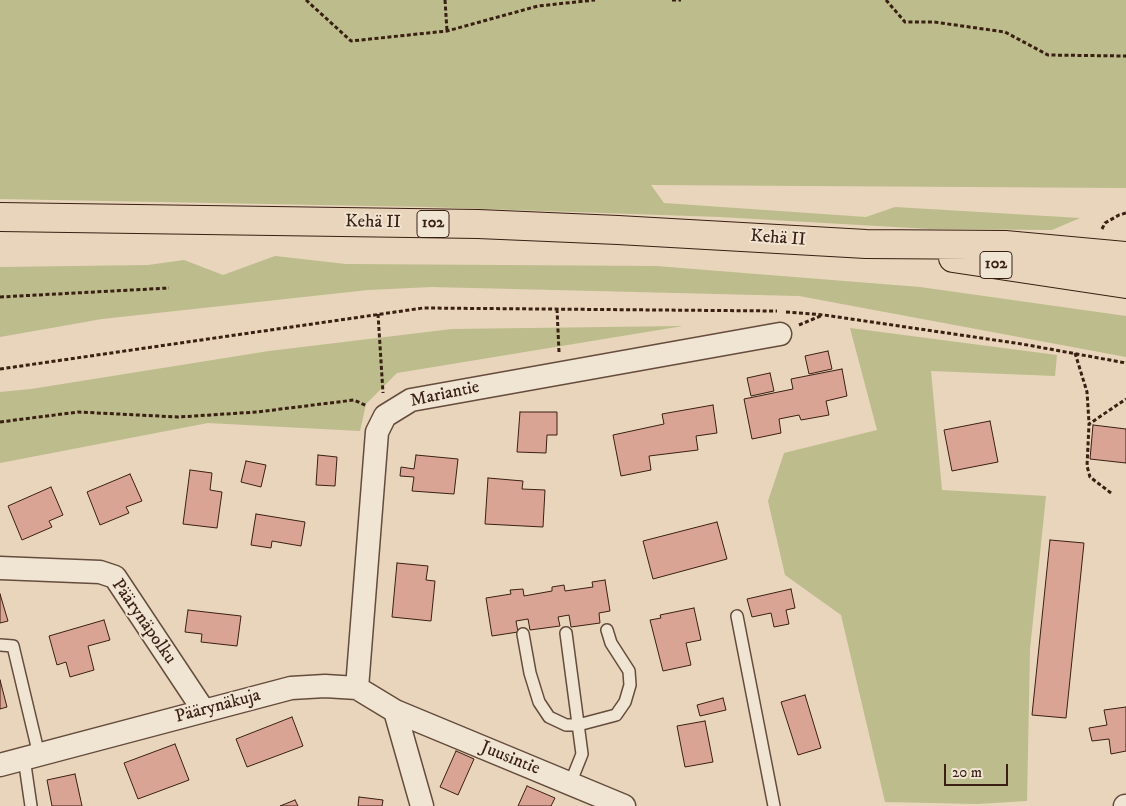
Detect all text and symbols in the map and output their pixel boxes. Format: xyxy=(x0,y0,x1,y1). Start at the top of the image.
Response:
road number: 102 xyxy=(417,210,449,238)
street label: Kehä II xyxy=(345,212,401,234)
street label: Kehä II xyxy=(749,226,807,252)
road number: 102 xyxy=(980,252,1012,278)
street label: Mariantie xyxy=(408,377,482,413)
street label: Päärynäpolku xyxy=(106,575,180,669)
street label: Päärynäkuja xyxy=(173,685,263,729)
street label: Juusintie xyxy=(477,737,543,781)
scale bar xyxy=(946,754,1010,786)
text: 20 m xyxy=(952,763,982,782)

